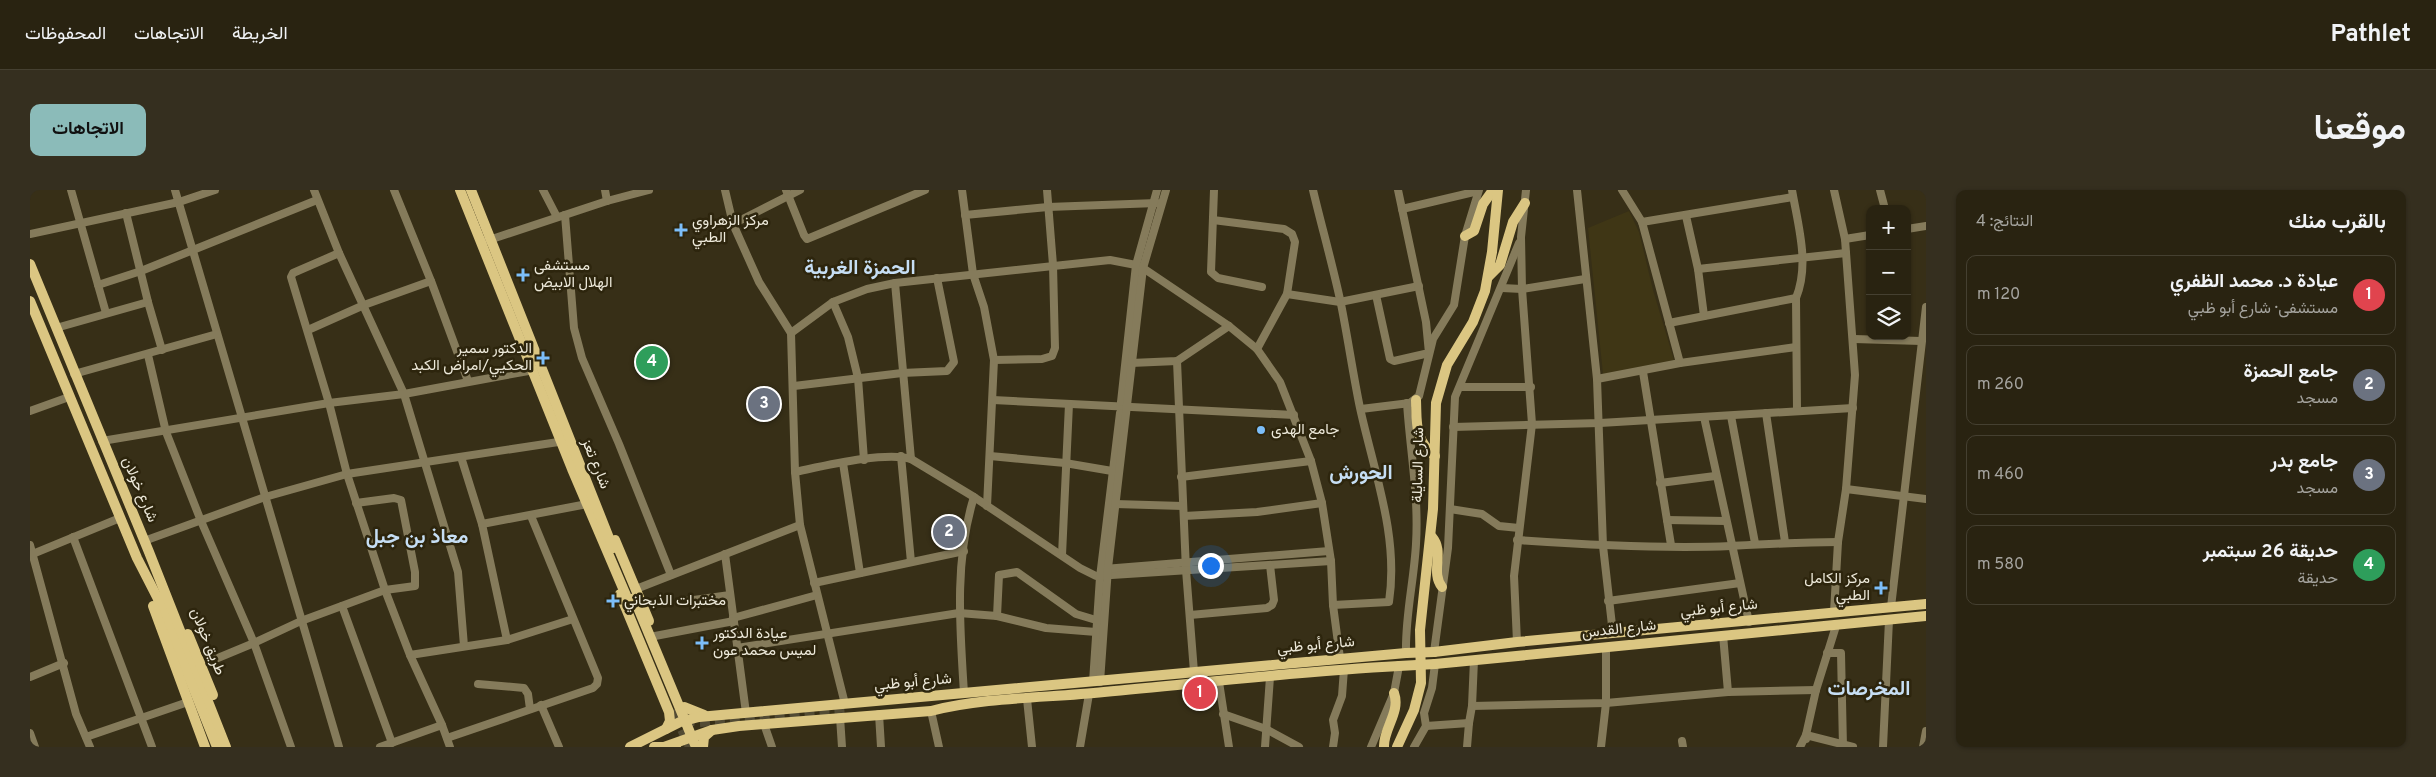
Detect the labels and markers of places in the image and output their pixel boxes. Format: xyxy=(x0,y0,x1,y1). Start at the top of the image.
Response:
place label: مركز الزهراوي الطبي xyxy=(692,212,769,250)
marker: مركز الزهراوي الطبي xyxy=(674,223,688,237)
place label: مستشفى الهلال الابيض xyxy=(534,257,612,293)
marker: مستشفى الهلال الابيض xyxy=(516,268,530,282)
place label: الدكتور سمير الحكيي/امراض الكبد xyxy=(411,340,532,378)
pin: 4 xyxy=(636,343,668,381)
marker: الدكتور سمير الحكيي/امراض الكبد xyxy=(536,351,550,365)
pin: 3 xyxy=(748,385,780,423)
place label: جامع الهدى xyxy=(1271,421,1339,440)
marker: جامع الهدى xyxy=(1255,424,1267,436)
pin: 2 xyxy=(933,513,965,551)
place label: مركز الكامل الطبي xyxy=(1804,570,1870,608)
marker: مركز الكامل الطبي xyxy=(1874,581,1888,595)
place label: مختبرات الذبحاني xyxy=(624,592,726,613)
marker: مختبرات الذبحاني xyxy=(606,594,620,608)
place label: عيادة الدكتور لميس محمد عون xyxy=(712,625,816,661)
marker: عيادة الدكتور لميس محمد عون xyxy=(695,636,709,650)
pin: 1 xyxy=(1184,674,1216,712)

